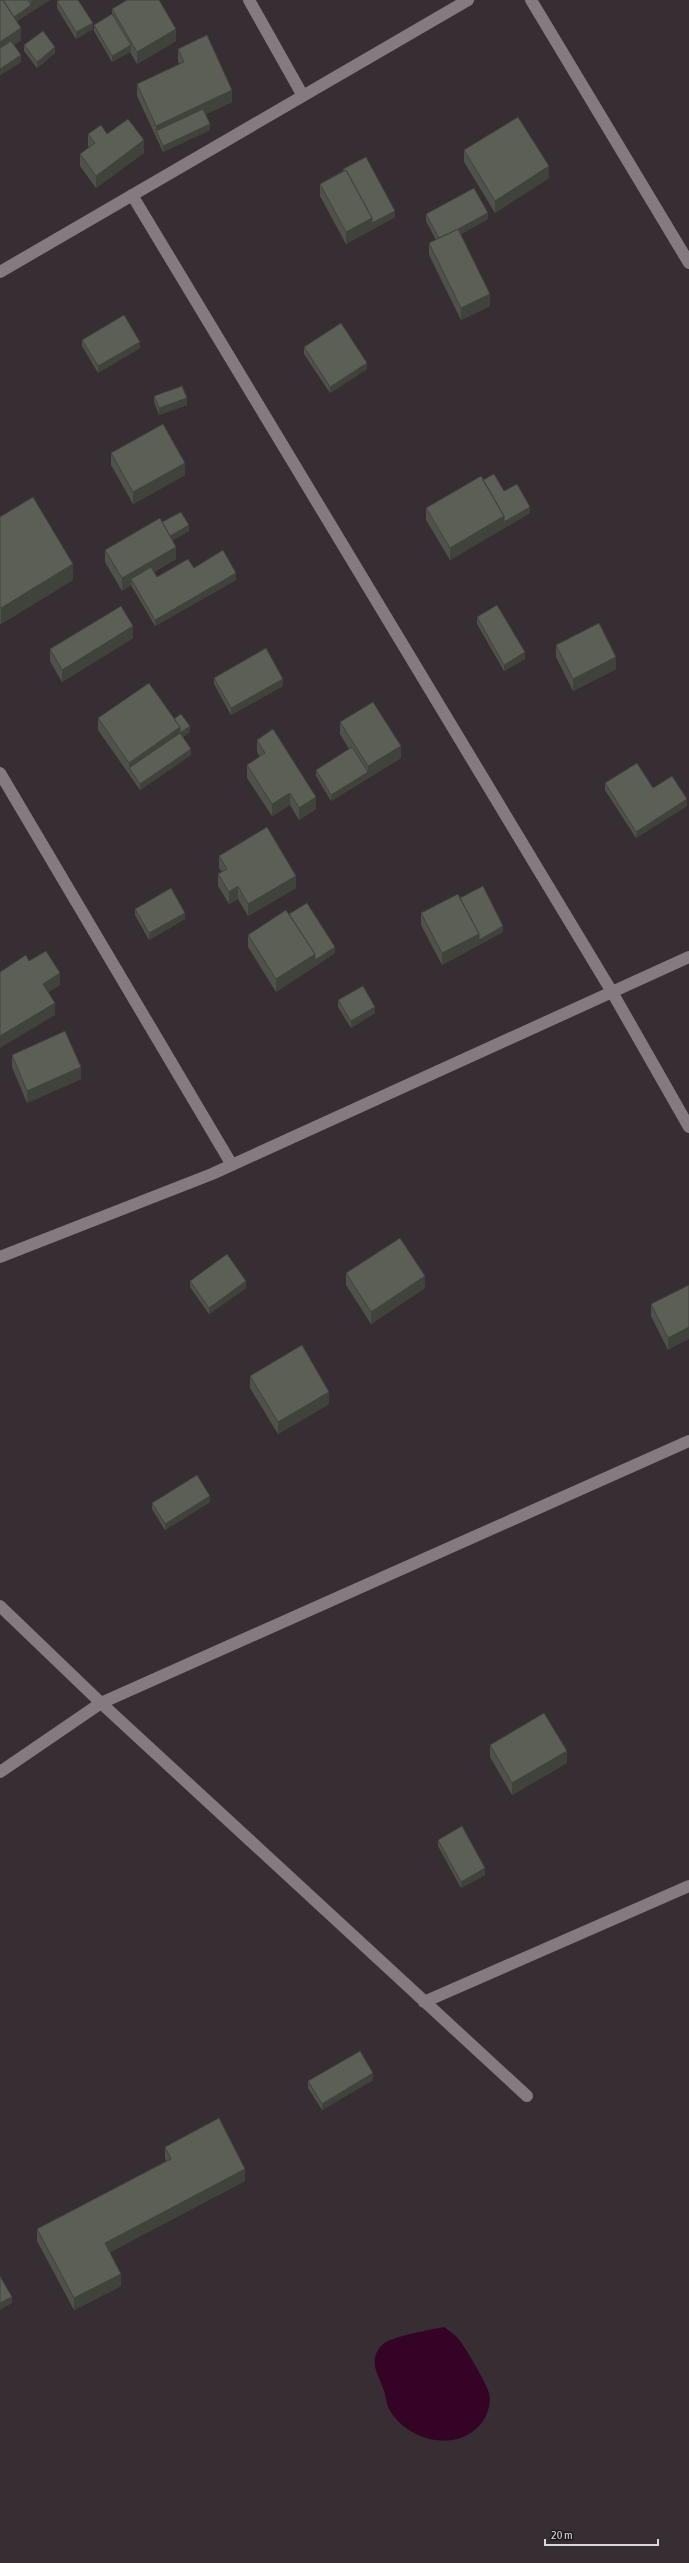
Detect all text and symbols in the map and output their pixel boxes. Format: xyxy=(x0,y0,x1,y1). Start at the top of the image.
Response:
scale bar xyxy=(545,2521,658,2547)
text: 20 m xyxy=(551,2528,573,2542)

